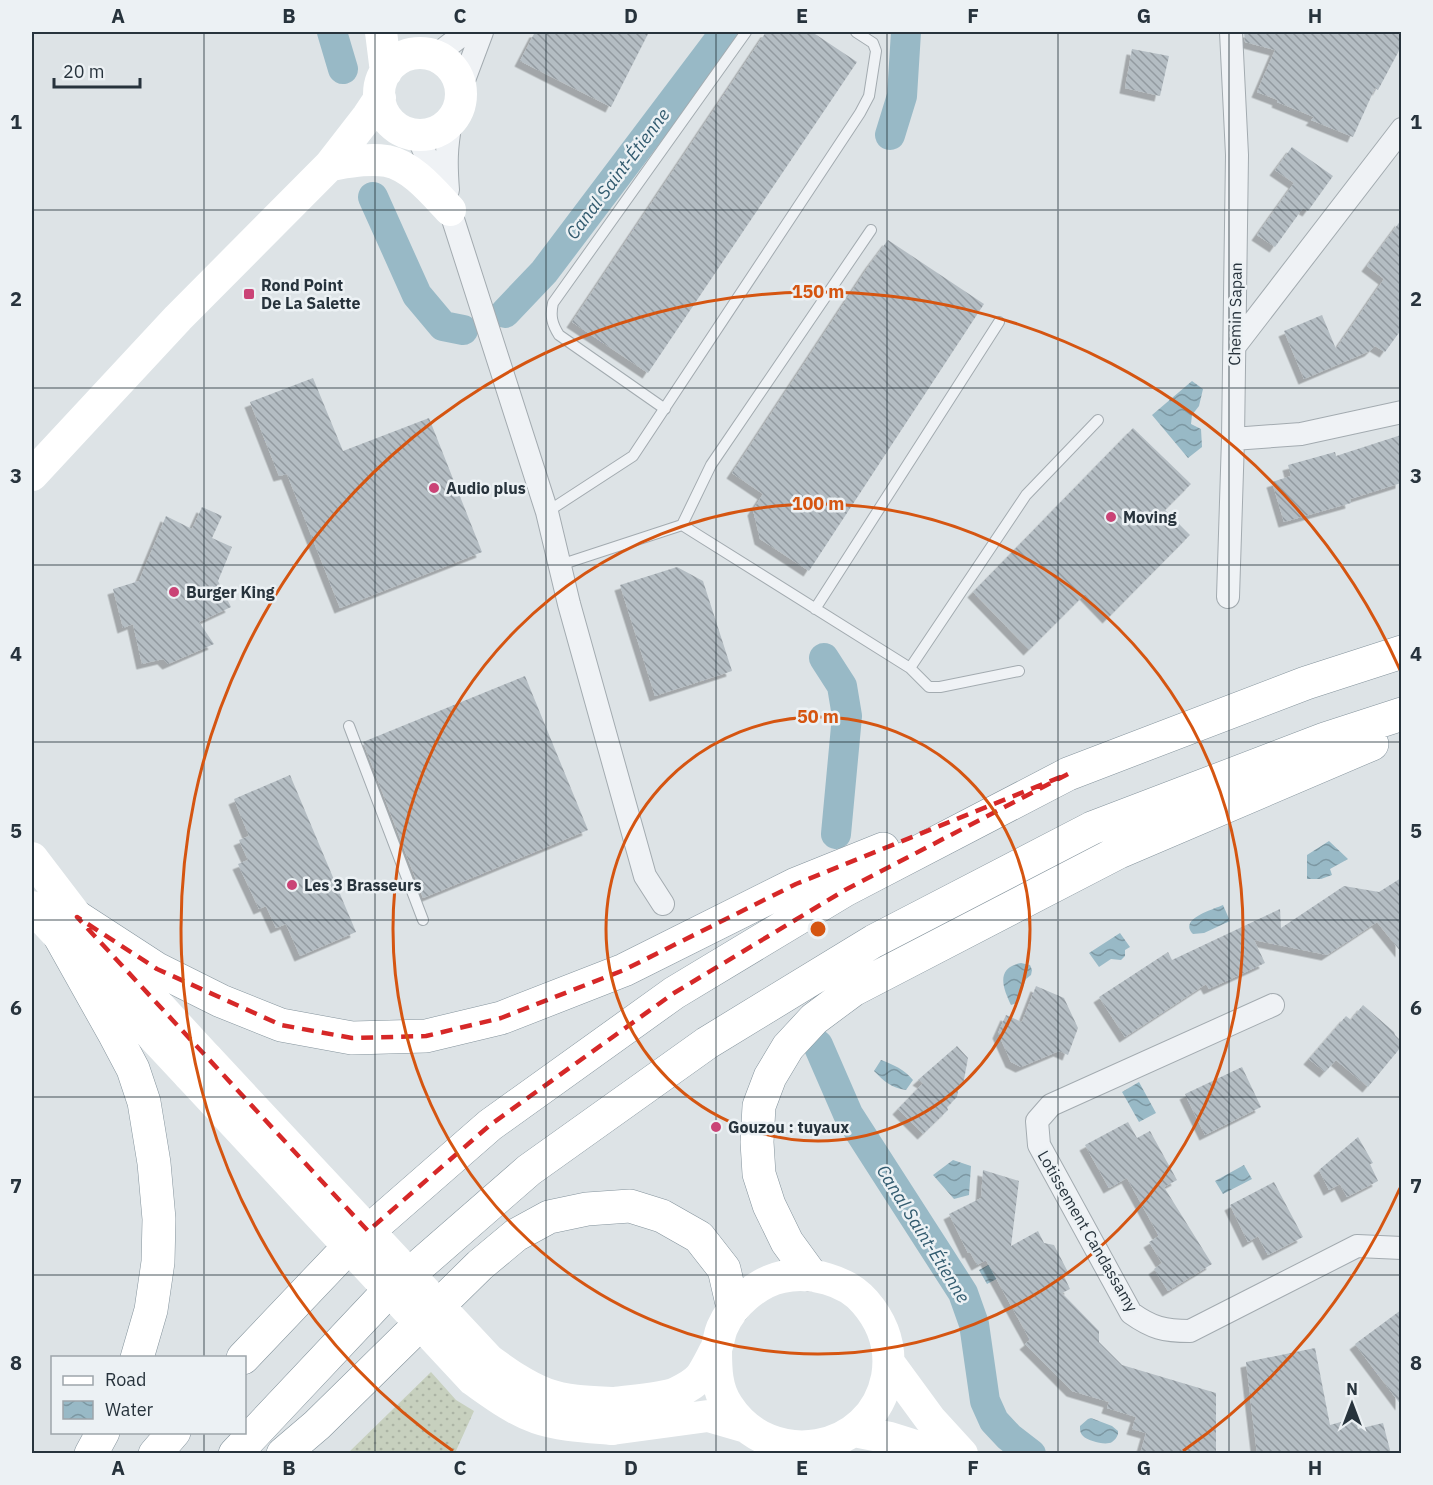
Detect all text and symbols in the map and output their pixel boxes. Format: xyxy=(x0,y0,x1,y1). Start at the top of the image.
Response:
text: A xyxy=(111,2,125,29)
text: B xyxy=(282,2,296,29)
text: C xyxy=(453,2,467,29)
text: D xyxy=(624,2,638,29)
text: E xyxy=(796,2,808,29)
text: F xyxy=(967,2,979,29)
text: G xyxy=(1137,2,1151,29)
text: H xyxy=(1308,2,1322,29)
scale bar xyxy=(54,51,140,89)
text: 20 m xyxy=(63,60,105,83)
water label: Canal Saint-Étienne xyxy=(561,104,674,244)
text: 1 xyxy=(10,108,22,135)
text: 1 xyxy=(1410,108,1422,135)
street label: Chemin Sapan xyxy=(1224,262,1246,366)
place label: Rond Point De La Salette xyxy=(261,275,360,313)
text: 150 m xyxy=(792,280,844,303)
text: 2 xyxy=(10,285,22,312)
text: 2 xyxy=(1410,285,1422,312)
marker: Rond Point De La Salette xyxy=(242,287,256,301)
text: 3 xyxy=(10,462,22,489)
text: 3 xyxy=(1410,462,1422,489)
place label: Audio plus xyxy=(446,478,526,498)
marker: Audio plus xyxy=(427,481,441,495)
text: 100 m xyxy=(792,492,844,515)
place label: Moving xyxy=(1123,507,1177,527)
marker: Moving xyxy=(1104,510,1118,524)
place label: Burger King xyxy=(186,582,275,602)
marker: Burger King xyxy=(167,585,181,599)
text: 4 xyxy=(10,640,22,667)
text: 4 xyxy=(1410,640,1422,667)
text: 50 m xyxy=(797,705,839,728)
text: 5 xyxy=(10,817,22,844)
text: 5 xyxy=(1410,817,1422,844)
place label: Les 3 Brasseurs xyxy=(304,875,422,895)
marker: Les 3 Brasseurs xyxy=(285,878,299,892)
centre of rings xyxy=(808,919,828,939)
text: 6 xyxy=(10,994,22,1021)
text: 6 xyxy=(1410,994,1422,1021)
place label: Gouzou : tuyaux xyxy=(728,1117,849,1137)
marker: Gouzou : tuyaux xyxy=(709,1120,723,1134)
street label: Lotissement Candassamy xyxy=(1034,1147,1142,1315)
water label: Canal Saint-Étienne xyxy=(872,1160,975,1307)
text: 7 xyxy=(10,1172,22,1199)
text: 7 xyxy=(1410,1172,1422,1199)
text: 8 xyxy=(10,1349,22,1376)
text: 8 xyxy=(1410,1349,1422,1376)
legend xyxy=(51,1356,246,1434)
text: Road xyxy=(105,1368,146,1391)
north arrow xyxy=(1322,1374,1382,1434)
text: N xyxy=(1346,1379,1358,1399)
text: Water xyxy=(105,1398,154,1421)
text: A xyxy=(111,1454,125,1481)
text: B xyxy=(282,1454,296,1481)
text: C xyxy=(453,1454,467,1481)
text: D xyxy=(624,1454,638,1481)
text: E xyxy=(796,1454,808,1481)
text: F xyxy=(967,1454,979,1481)
text: G xyxy=(1137,1454,1151,1481)
text: H xyxy=(1308,1454,1322,1481)

